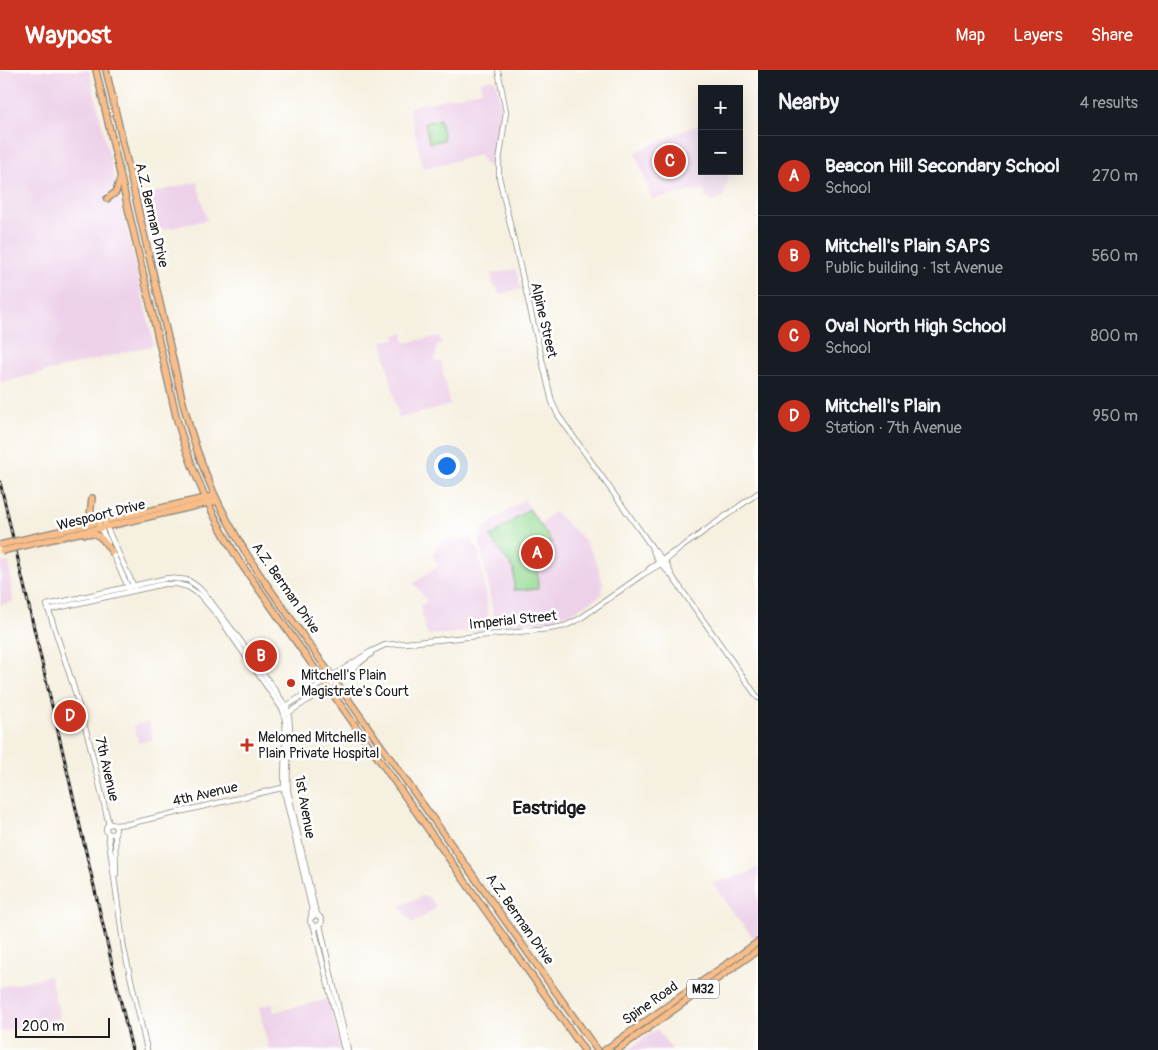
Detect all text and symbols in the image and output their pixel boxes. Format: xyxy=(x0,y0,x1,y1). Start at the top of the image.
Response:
text: Waypost xyxy=(25,21,112,50)
text: Map xyxy=(956,24,985,47)
text: Layers xyxy=(1013,24,1063,47)
text: Share xyxy=(1091,24,1133,47)
map controls xyxy=(698,85,743,175)
button: + xyxy=(698,85,743,130)
text: Nearby xyxy=(778,89,839,116)
text: 4 results xyxy=(1080,93,1138,113)
button: − xyxy=(698,130,743,175)
pin: C xyxy=(654,142,686,180)
text: Beacon Hill Secondary School xyxy=(825,154,1060,178)
street label: A.Z. Berman Drive xyxy=(132,161,172,269)
text: A xyxy=(789,166,799,186)
text: 270 m xyxy=(1092,166,1138,186)
text: School xyxy=(825,178,871,198)
text: Mitchell's Plain SAPS xyxy=(825,234,990,258)
text: B xyxy=(789,246,799,266)
text: 560 m xyxy=(1091,246,1138,266)
text: Public building · 1st Avenue xyxy=(825,258,1003,278)
street label: Alpine Street xyxy=(527,280,561,360)
text: Oval North High School xyxy=(825,314,1006,338)
text: C xyxy=(789,326,799,346)
text: 800 m xyxy=(1090,326,1138,346)
text: School xyxy=(825,338,871,358)
text: Mitchell's Plain xyxy=(825,394,941,418)
text: D xyxy=(789,406,799,426)
text: 950 m xyxy=(1092,406,1138,426)
text: Station · 7th Avenue xyxy=(825,418,962,438)
your location xyxy=(434,453,460,479)
street label: Wespoort Drive xyxy=(55,496,147,534)
pin: A xyxy=(521,534,553,572)
street label: A.Z. Berman Drive xyxy=(248,539,324,637)
street label: Imperial Street xyxy=(468,607,558,633)
pin: B xyxy=(245,637,277,675)
place label: Mitchell's Plain Magistrate's Court xyxy=(301,667,409,700)
marker: Mitchell's Plain Magistrate's Court xyxy=(285,677,297,689)
pin: D xyxy=(54,697,86,735)
place label: Melomed Mitchells Plain Private Hospital xyxy=(258,729,379,762)
street label: 7th Avenue xyxy=(91,735,123,803)
marker: Melomed Mitchells Plain Private Hospital xyxy=(240,738,254,752)
street label: 1st Avenue xyxy=(291,774,319,840)
street label: 4th Avenue xyxy=(171,778,239,810)
district label: Eastridge xyxy=(512,796,586,820)
street label: A.Z. Berman Drive xyxy=(482,870,558,968)
street label: Spine Road xyxy=(619,978,681,1028)
road number: M32 xyxy=(687,980,719,999)
scale bar xyxy=(15,1015,110,1038)
text: 200 m xyxy=(22,1018,64,1035)

